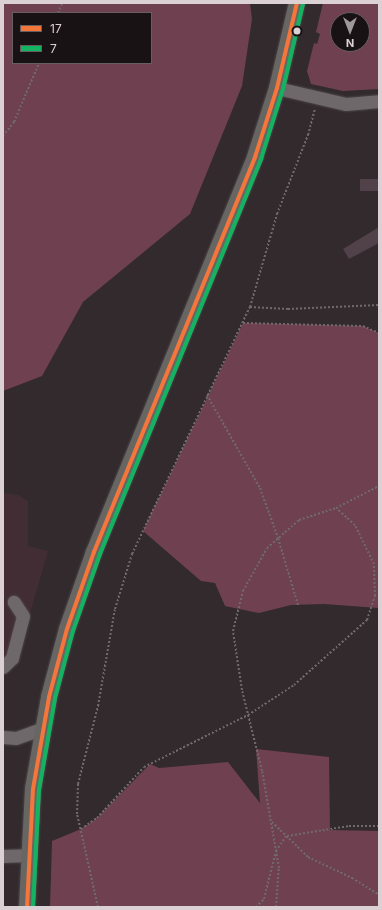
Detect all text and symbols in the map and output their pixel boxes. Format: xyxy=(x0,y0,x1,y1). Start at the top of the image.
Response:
legend xyxy=(12,12,152,64)
north arrow xyxy=(330,12,370,52)
text: 17 xyxy=(50,21,62,36)
unlabelled marker xyxy=(292,26,302,36)
text: N xyxy=(346,36,354,50)
text: 7 xyxy=(50,41,57,56)

